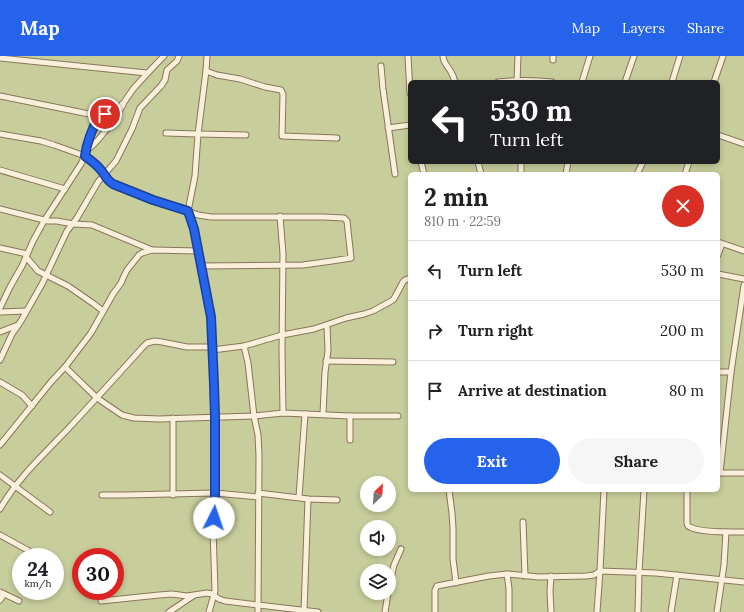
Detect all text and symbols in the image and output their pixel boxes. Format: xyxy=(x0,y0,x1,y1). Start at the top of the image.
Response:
text: Map xyxy=(20,16,60,40)
text: Map xyxy=(572,19,600,37)
text: Layers xyxy=(622,19,665,37)
text: Share xyxy=(687,19,724,37)
text: 530 m xyxy=(490,93,572,129)
icon: left xyxy=(424,96,476,148)
pin xyxy=(88,97,122,131)
icon: arrive xyxy=(94,103,116,125)
text: Turn left xyxy=(490,128,563,151)
text: 2 min xyxy=(424,182,488,213)
button: close xyxy=(662,185,704,227)
text: 810 m · 22:59 xyxy=(424,213,501,230)
icon: left xyxy=(424,260,446,282)
text: Turn left xyxy=(458,261,522,280)
text: 530 m xyxy=(661,261,704,280)
icon: right xyxy=(424,320,446,342)
text: Turn right xyxy=(458,321,534,340)
text: 200 m xyxy=(660,321,704,340)
icon: arrive xyxy=(424,380,446,402)
text: Arrive at destination xyxy=(458,381,607,400)
text: 80 m xyxy=(669,381,704,400)
button: Exit xyxy=(424,438,560,484)
button: Share xyxy=(568,438,704,484)
north arrow xyxy=(360,476,396,512)
map controls xyxy=(360,476,396,600)
position arrow xyxy=(193,497,235,539)
button: sound xyxy=(360,520,396,556)
speed limit sign: 30 xyxy=(72,548,124,600)
text: 24 xyxy=(27,556,49,581)
button: layers xyxy=(360,564,396,600)
text: km/h xyxy=(24,577,52,590)

